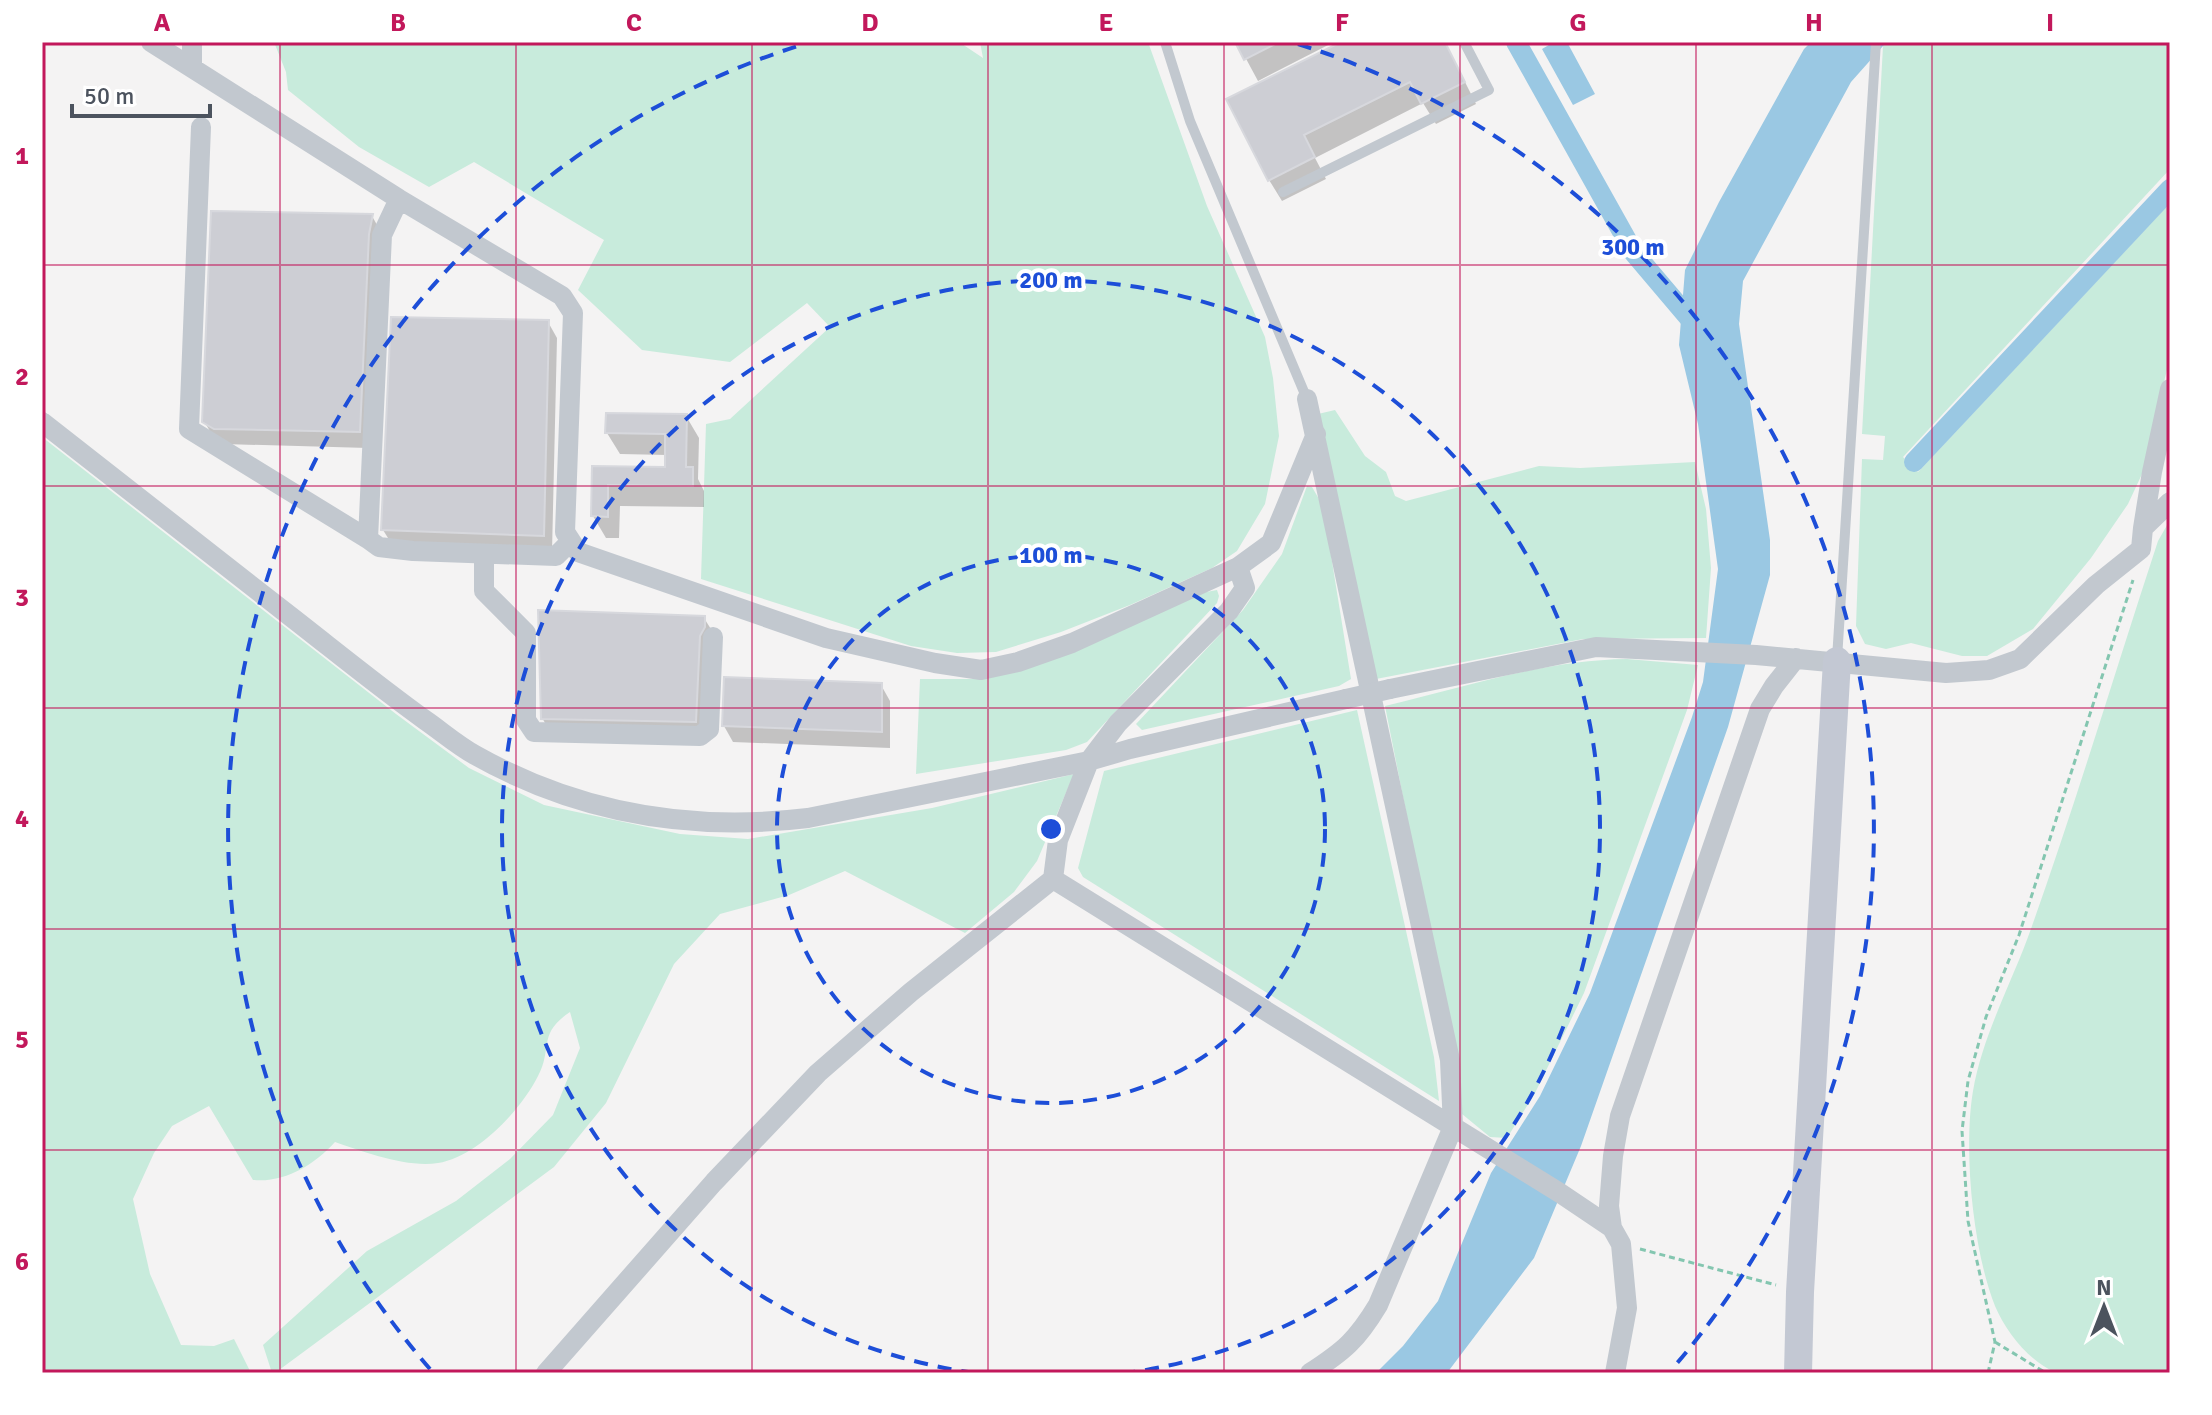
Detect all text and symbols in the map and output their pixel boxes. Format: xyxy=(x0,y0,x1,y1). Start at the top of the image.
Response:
text: A xyxy=(154,7,171,39)
text: B xyxy=(390,7,406,39)
text: C xyxy=(626,7,642,39)
text: D xyxy=(861,7,879,39)
text: E xyxy=(1099,7,1113,39)
text: F xyxy=(1335,7,1349,39)
text: G xyxy=(1569,7,1587,39)
text: H xyxy=(1805,7,1823,39)
text: I xyxy=(2046,7,2054,39)
scale bar xyxy=(72,68,210,118)
text: 50 m xyxy=(84,81,134,111)
text: 1 xyxy=(15,140,29,172)
text: 300 m xyxy=(1601,232,1665,262)
text: 200 m xyxy=(1019,265,1083,295)
text: 2 xyxy=(15,361,29,393)
text: 100 m xyxy=(1019,540,1083,570)
text: 3 xyxy=(15,582,29,614)
text: 4 xyxy=(15,803,29,835)
centre of rings xyxy=(1037,815,1065,843)
text: 5 xyxy=(15,1024,29,1056)
text: 6 xyxy=(15,1246,29,1278)
north arrow xyxy=(2064,1267,2144,1347)
text: N xyxy=(2096,1274,2112,1301)

